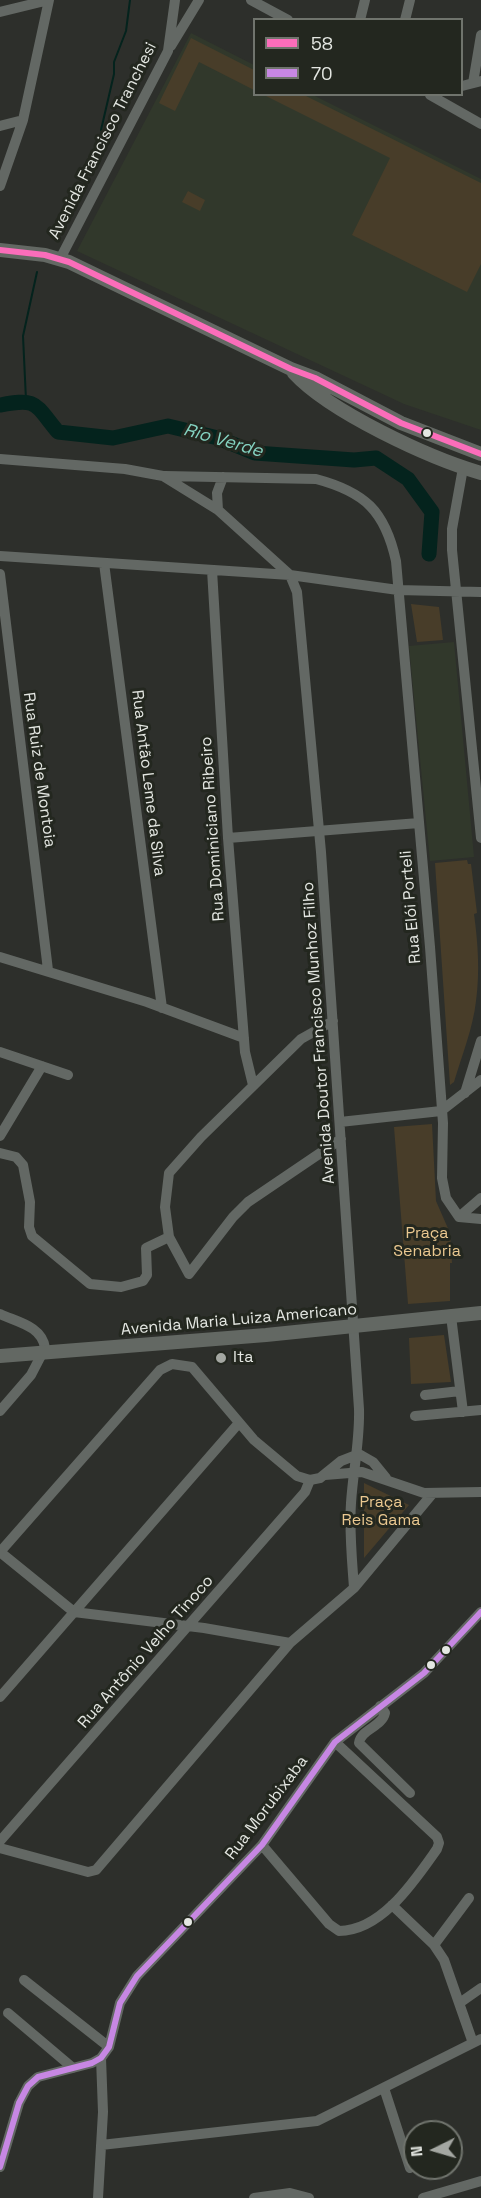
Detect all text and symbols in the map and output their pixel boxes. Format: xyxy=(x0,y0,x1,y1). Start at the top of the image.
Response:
legend xyxy=(253,18,463,96)
text: 58 xyxy=(311,32,333,55)
street label: Avenida Francisco Tranchesi xyxy=(45,40,161,242)
text: 70 xyxy=(311,62,333,85)
water label: Rio Verde xyxy=(181,419,265,463)
unlabelled marker xyxy=(421,427,433,439)
street label: Rua Antão Leme da Silva xyxy=(127,689,169,877)
street label: Rua Ruiz de Montoia xyxy=(19,691,59,849)
street label: Rua Dominiciano Ribeiro xyxy=(197,736,229,922)
street label: Rua Elói Porteli xyxy=(396,850,426,964)
street label: Avenida Doutor Francisco Munhoz Filho xyxy=(299,881,339,1185)
park label: Praça Senabria xyxy=(393,1224,461,1262)
street label: Avenida Maria Luiza Americano xyxy=(120,1300,358,1340)
place label: Ita xyxy=(233,1348,253,1368)
marker: Ita xyxy=(214,1351,228,1365)
park label: Praça Reis Gama xyxy=(342,1493,420,1531)
street label: Rua Antônio Velho Tinoco xyxy=(74,1572,218,1732)
unlabelled marker xyxy=(440,1644,452,1656)
unlabelled marker xyxy=(425,1659,437,1671)
street label: Rua Morubixaba xyxy=(222,1752,312,1864)
unlabelled marker xyxy=(182,1916,194,1928)
north arrow xyxy=(403,2120,463,2180)
text: N xyxy=(406,2145,427,2158)

